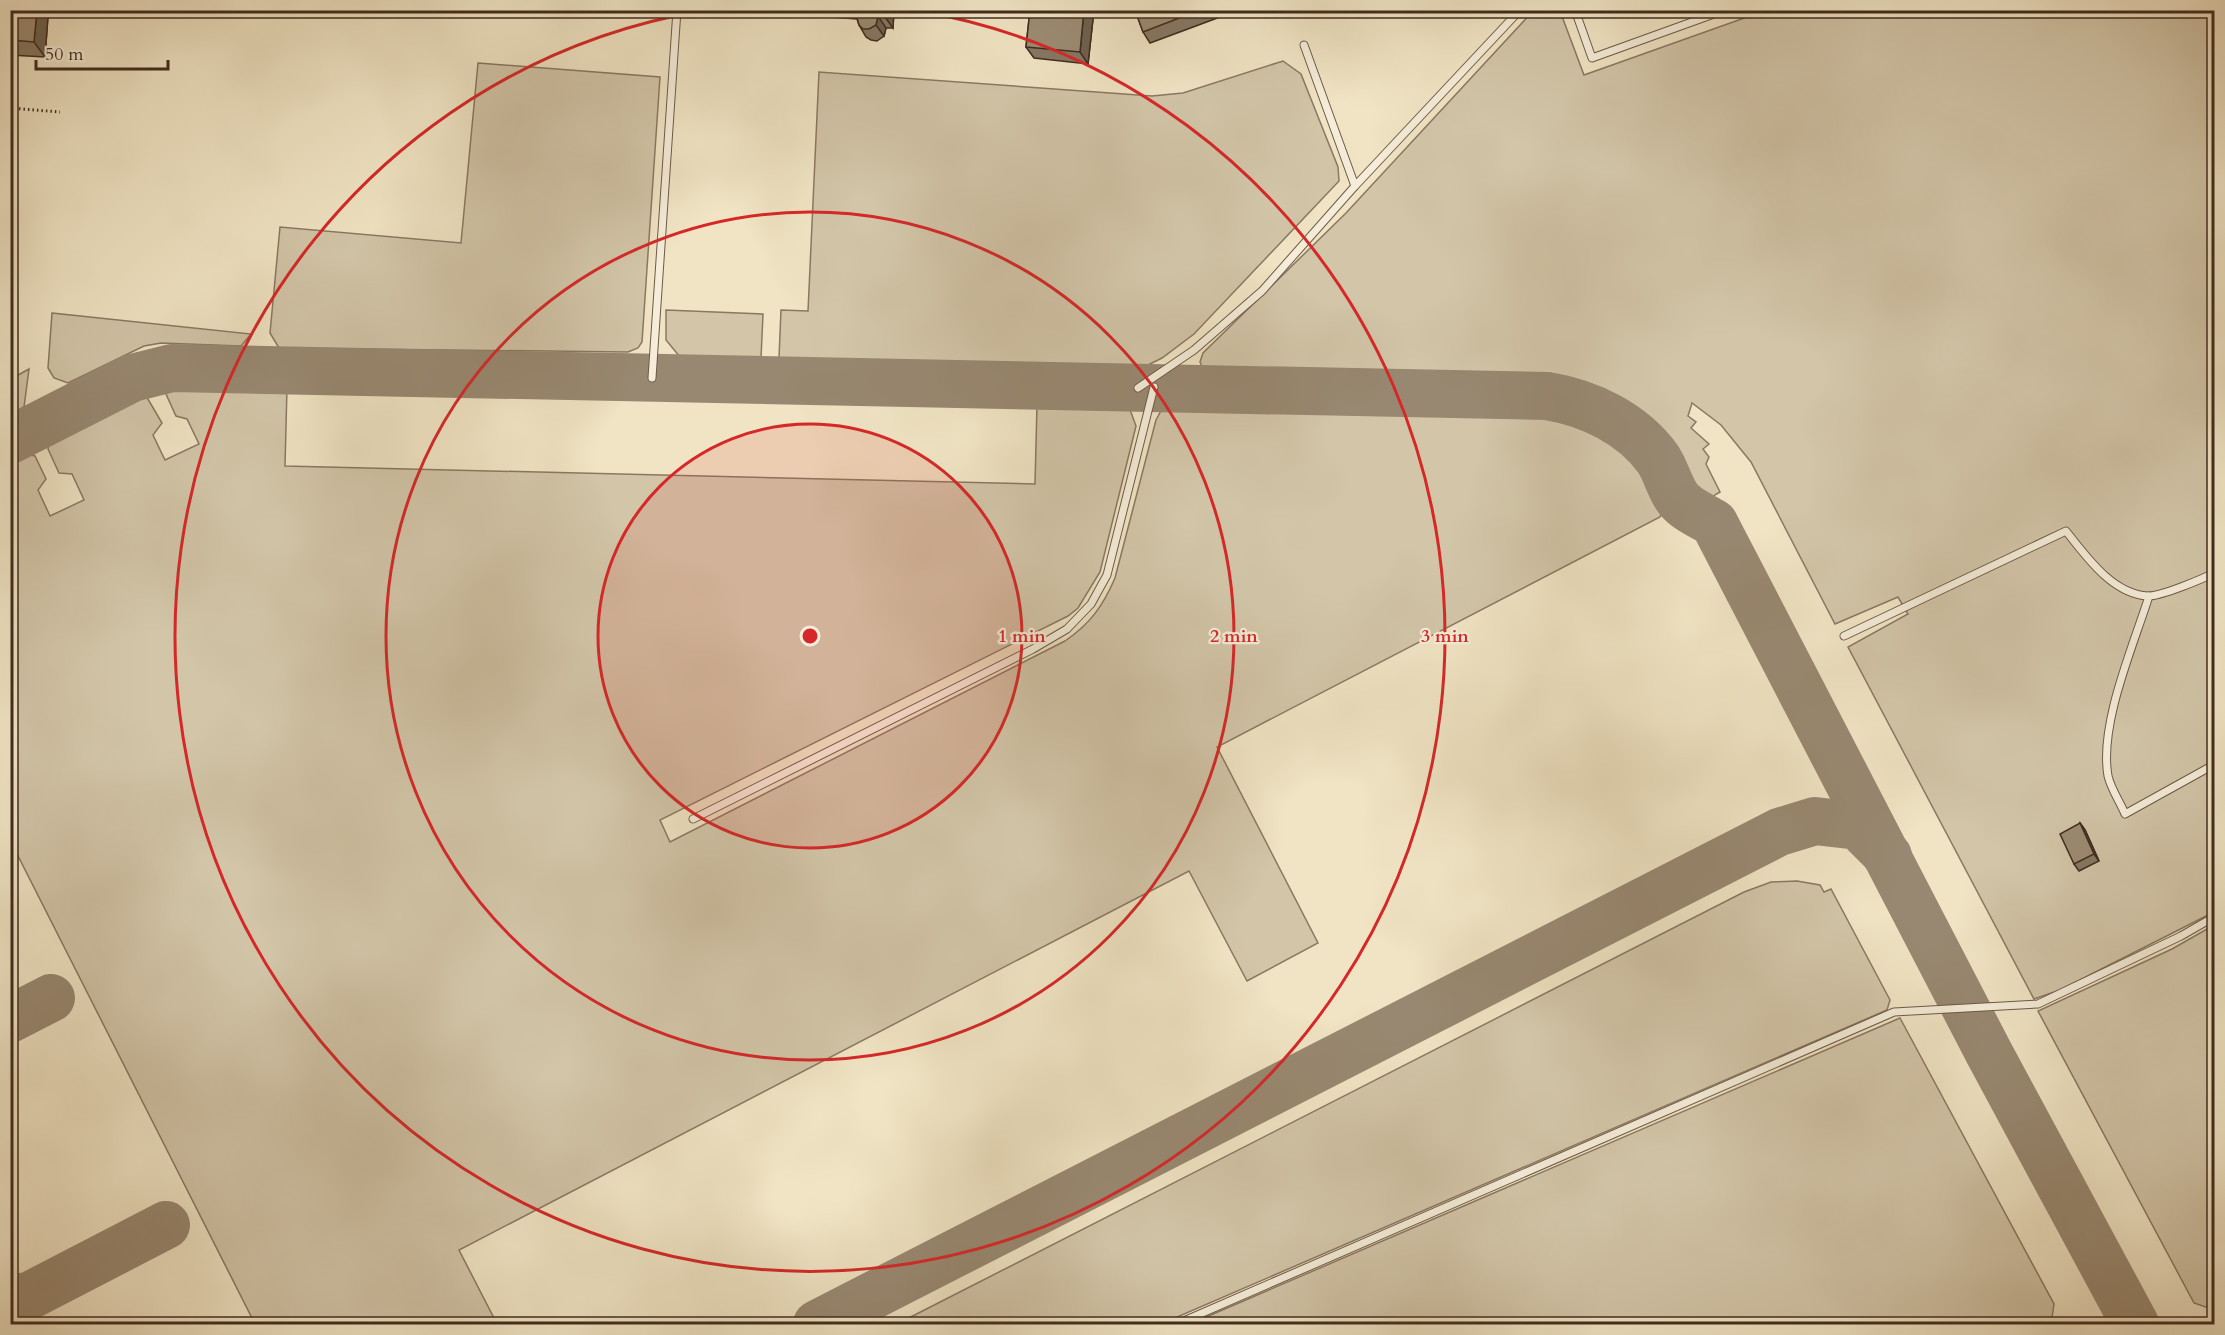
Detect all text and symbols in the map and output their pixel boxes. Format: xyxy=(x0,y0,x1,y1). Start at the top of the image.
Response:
scale bar xyxy=(36,33,168,71)
text: 50 m xyxy=(45,42,84,67)
text: 1 min xyxy=(998,624,1046,649)
text: 2 min xyxy=(1210,624,1258,649)
text: 3 min xyxy=(1421,624,1469,649)
centre of rings xyxy=(800,626,820,646)

